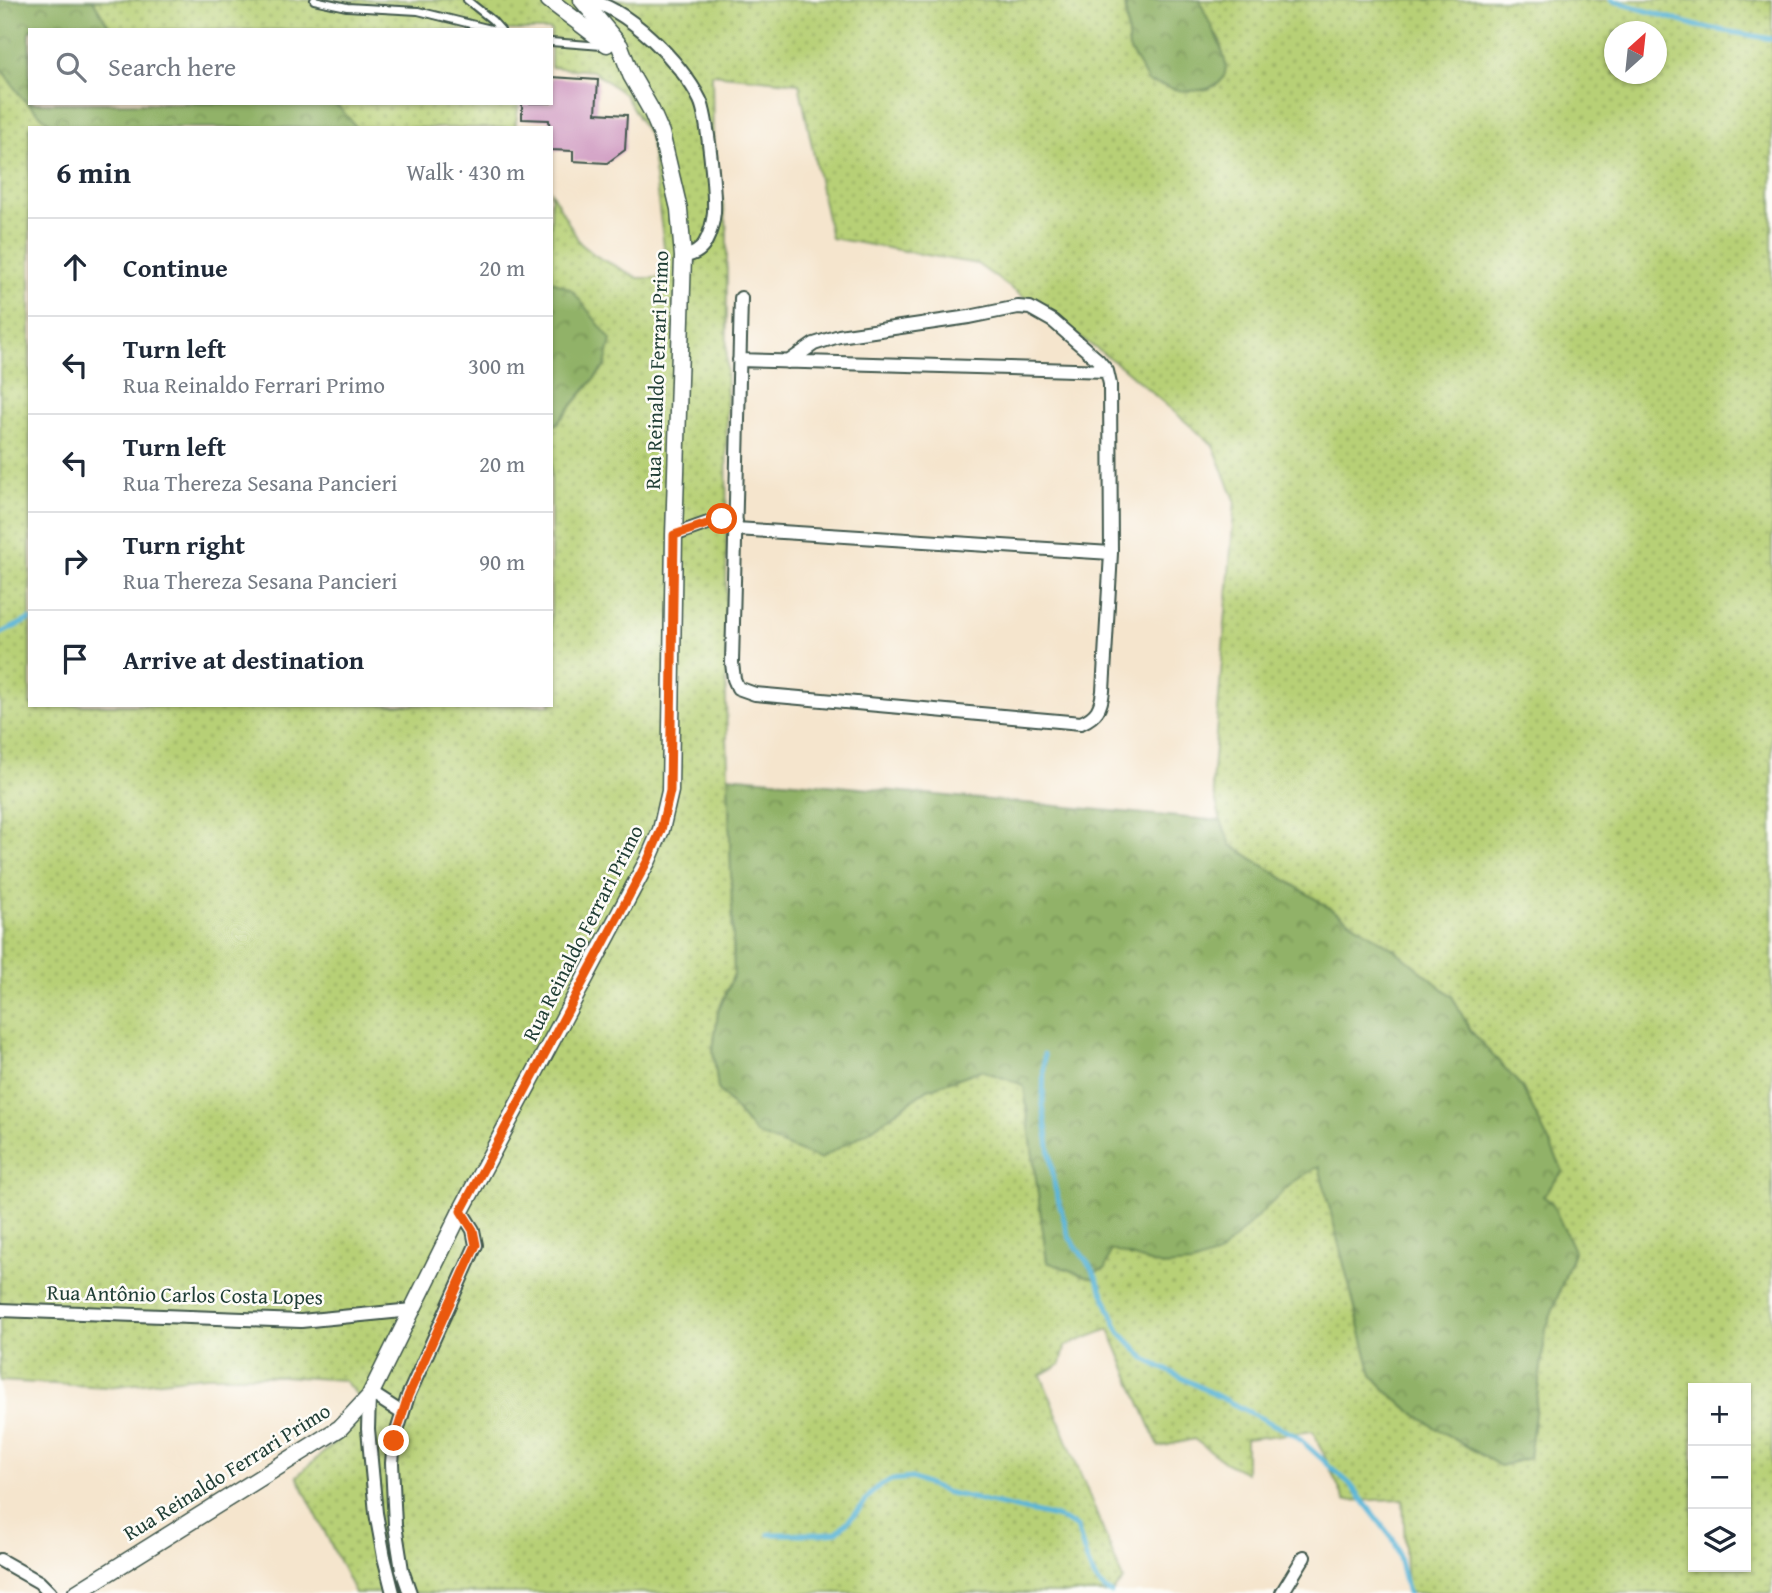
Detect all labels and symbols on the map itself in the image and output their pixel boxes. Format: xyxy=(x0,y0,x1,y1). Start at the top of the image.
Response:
north arrow xyxy=(1604,21,1667,84)
street label: Rua Reinaldo Ferrari Primo xyxy=(637,250,676,490)
route start xyxy=(706,503,737,534)
street label: Rua Reinaldo Ferrari Primo xyxy=(514,819,651,1046)
street label: Rua Antônio Carlos Costa Lopes xyxy=(47,1277,323,1312)
street label: Rua Reinaldo Ferrari Primo xyxy=(117,1395,336,1548)
route end xyxy=(378,1425,409,1456)

